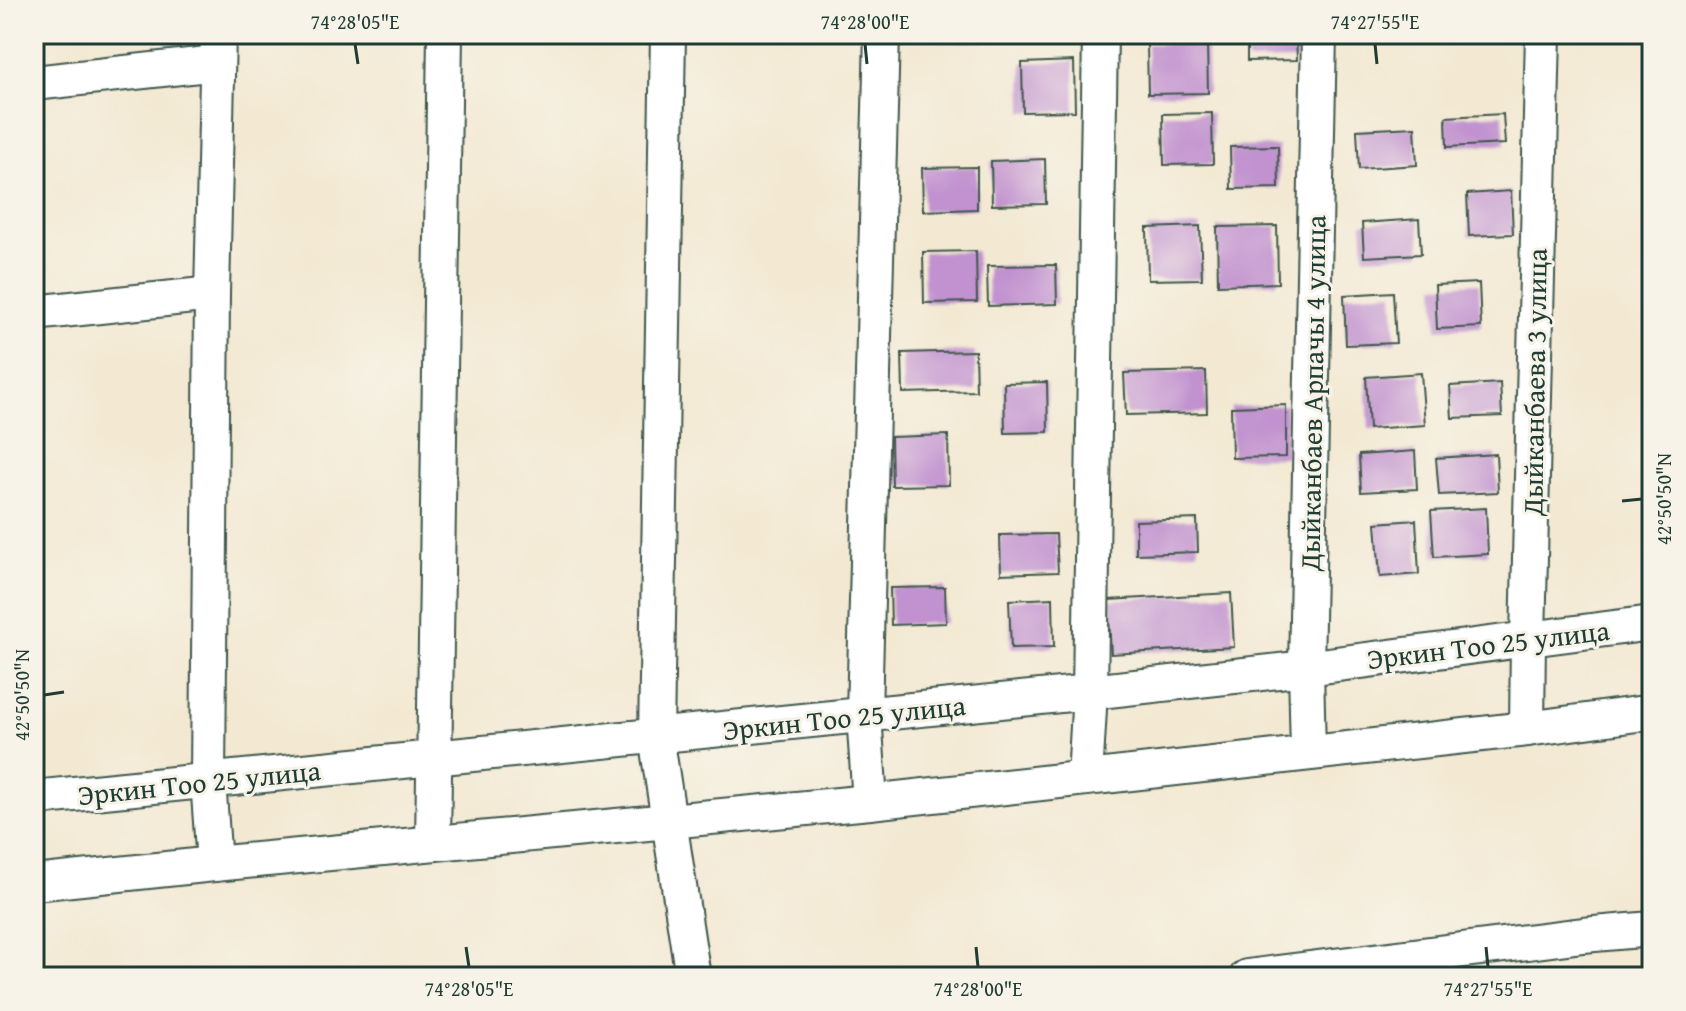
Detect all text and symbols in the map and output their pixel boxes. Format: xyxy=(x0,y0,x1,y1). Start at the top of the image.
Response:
text: 74°28'05"E xyxy=(311,7,399,36)
text: 74°28'00"E xyxy=(821,7,909,36)
text: 74°27'55"E xyxy=(1331,7,1419,36)
street label: Дыйканбаев Арпачы 4 улица xyxy=(1288,214,1336,572)
street label: Дыйканбаева 3 улица xyxy=(1511,247,1557,517)
text: 42°50'50"N xyxy=(1649,453,1678,545)
street label: Эркин Тоо 25 улица xyxy=(1364,609,1612,679)
text: 42°50'50"N xyxy=(7,649,36,741)
street label: Эркин Тоо 25 улица xyxy=(721,684,968,750)
street label: Эркин Тоо 25 улица xyxy=(76,749,323,815)
text: 74°28'05"E xyxy=(425,974,513,1003)
text: 74°28'00"E xyxy=(934,974,1022,1003)
text: 74°27'55"E xyxy=(1444,974,1532,1003)

